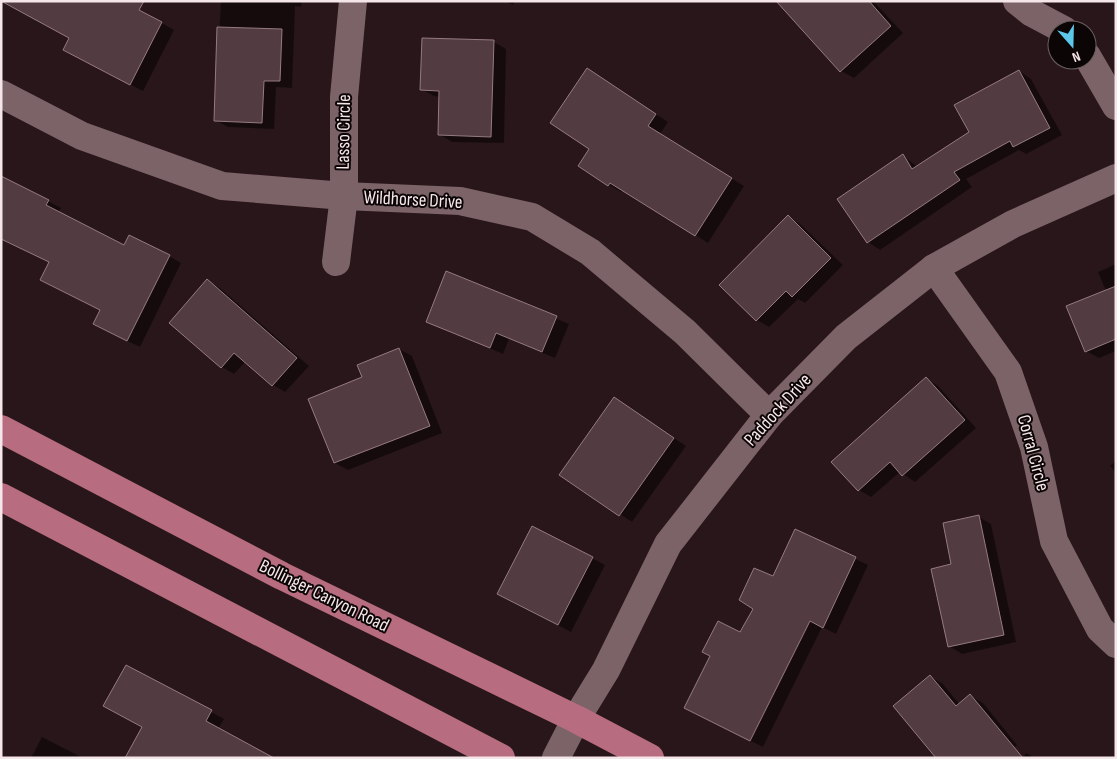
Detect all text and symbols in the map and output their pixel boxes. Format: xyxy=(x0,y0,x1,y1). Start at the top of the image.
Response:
north arrow xyxy=(1047,20,1097,70)
text: N xyxy=(1070,47,1083,66)
street label: Lasso Circle xyxy=(332,94,356,170)
street label: Wildhorse Drive xyxy=(363,186,463,214)
street label: Paddock Drive xyxy=(739,369,817,451)
street label: Corral Circle xyxy=(1012,412,1054,494)
street label: Bollinger Canyon Road xyxy=(255,555,393,637)

